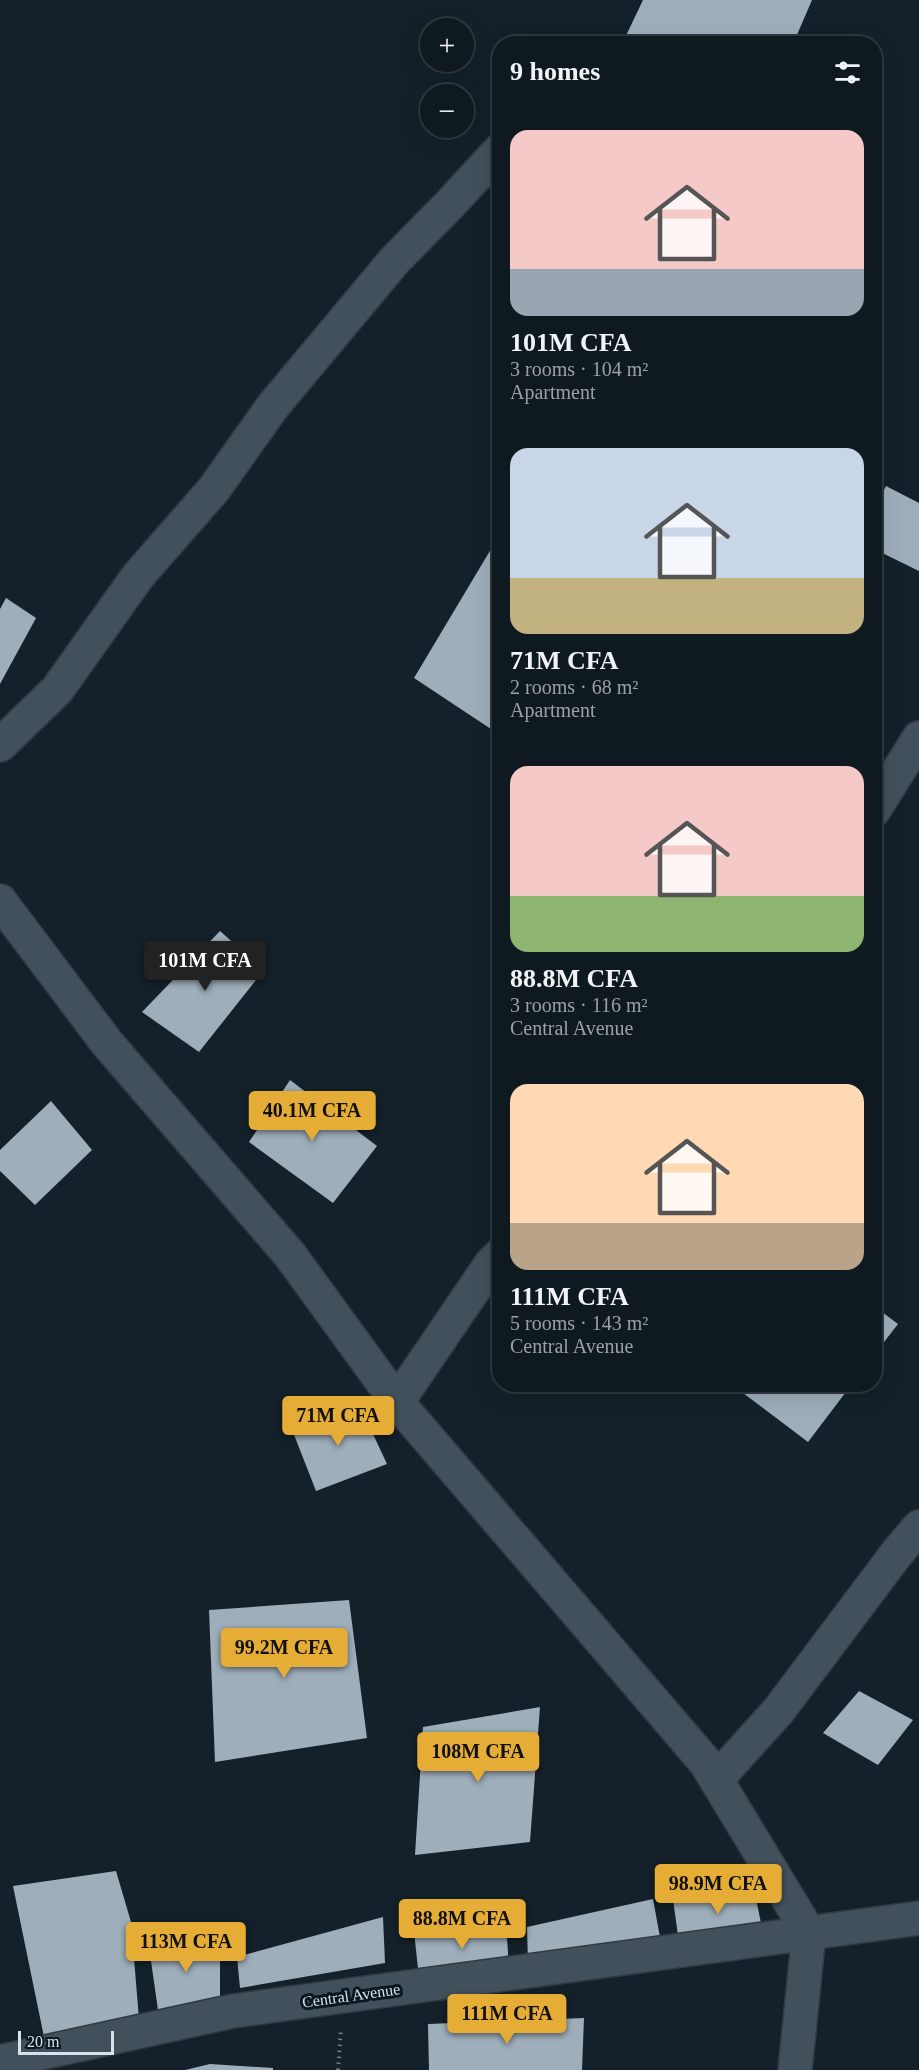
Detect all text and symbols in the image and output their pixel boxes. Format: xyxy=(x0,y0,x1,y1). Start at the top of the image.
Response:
map controls xyxy=(420,18,474,138)
button: + xyxy=(420,18,474,72)
icon: filters xyxy=(831,56,864,89)
text: 9 homes xyxy=(510,57,600,86)
button: − xyxy=(420,84,474,138)
icon: home xyxy=(633,169,741,277)
text: 101M CFA xyxy=(510,328,632,357)
text: 3 rooms · 104 m² xyxy=(510,358,648,380)
text: Apartment xyxy=(510,381,596,403)
icon: home xyxy=(633,487,741,595)
text: 71M CFA xyxy=(510,646,619,675)
text: 2 rooms · 68 m² xyxy=(510,676,638,698)
text: Apartment xyxy=(510,699,596,721)
icon: home xyxy=(633,805,741,913)
pin: 101M CFA xyxy=(143,941,267,992)
text: 101M CFA xyxy=(158,949,252,971)
text: 88.8M CFA xyxy=(510,964,638,993)
text: 3 rooms · 116 m² xyxy=(510,994,647,1016)
text: Central Avenue xyxy=(510,1017,633,1039)
pin: 40.1M CFA xyxy=(243,1091,381,1142)
text: 40.1M CFA xyxy=(263,1099,361,1121)
icon: home xyxy=(633,1123,741,1231)
text: 111M CFA xyxy=(510,1282,629,1311)
text: 5 rooms · 143 m² xyxy=(510,1312,648,1334)
text: Central Avenue xyxy=(510,1335,633,1357)
pin: 71M CFA xyxy=(283,1396,393,1447)
text: 71M CFA xyxy=(296,1404,380,1426)
pin: 99.2M CFA xyxy=(215,1628,353,1679)
text: 99.2M CFA xyxy=(235,1636,333,1658)
pin: 108M CFA xyxy=(416,1732,540,1783)
text: 108M CFA xyxy=(431,1740,525,1762)
pin: 98.9M CFA xyxy=(649,1864,787,1915)
text: 98.9M CFA xyxy=(669,1872,767,1894)
pin: 88.8M CFA xyxy=(393,1899,531,1950)
text: 88.8M CFA xyxy=(413,1907,511,1929)
pin: 113M CFA xyxy=(124,1922,248,1973)
text: 113M CFA xyxy=(140,1930,232,1952)
street label: Central Avenue xyxy=(301,1980,401,2011)
pin: 111M CFA xyxy=(445,1994,569,2045)
text: 111M CFA xyxy=(461,2002,553,2024)
scale bar xyxy=(18,2028,114,2056)
text: 20 m xyxy=(27,2033,59,2050)

